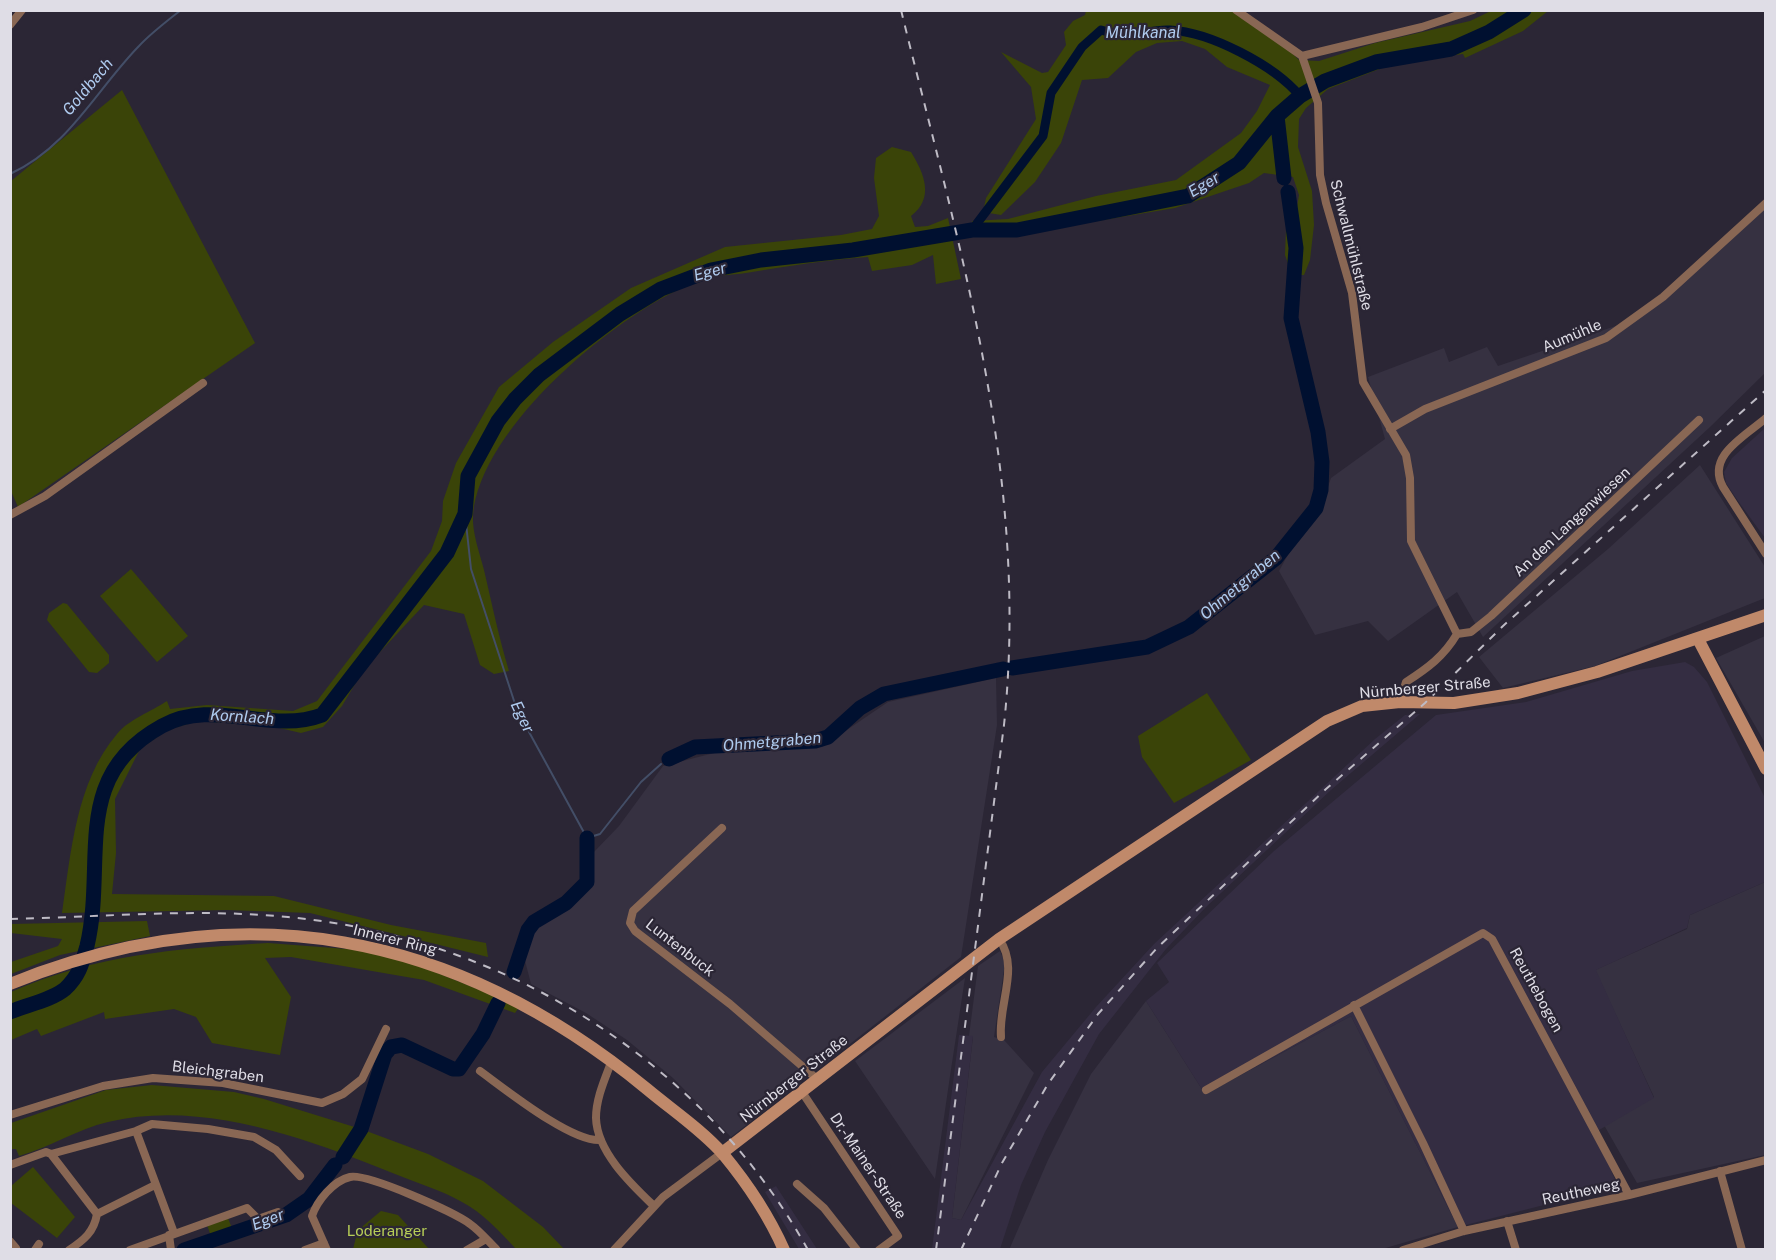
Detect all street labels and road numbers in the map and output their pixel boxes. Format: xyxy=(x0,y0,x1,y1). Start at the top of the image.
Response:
street label: Schwallmühlstraße xyxy=(1326,178,1376,312)
street label: Aumühle xyxy=(1540,316,1604,356)
street label: An den Langenwiesen xyxy=(1510,463,1634,581)
street label: Nürnberger Straße xyxy=(1359,673,1491,703)
street label: Luntenbuck xyxy=(642,915,718,981)
street label: Innerer Ring xyxy=(351,921,439,959)
street label: Reuthebogen xyxy=(1505,945,1567,1035)
street label: Nürnberger Straße xyxy=(737,1031,851,1127)
street label: Bleichgraben xyxy=(171,1057,265,1087)
street label: Dr.-Mainer-Straße xyxy=(826,1110,910,1222)
street label: Reutheweg xyxy=(1540,1175,1622,1209)

